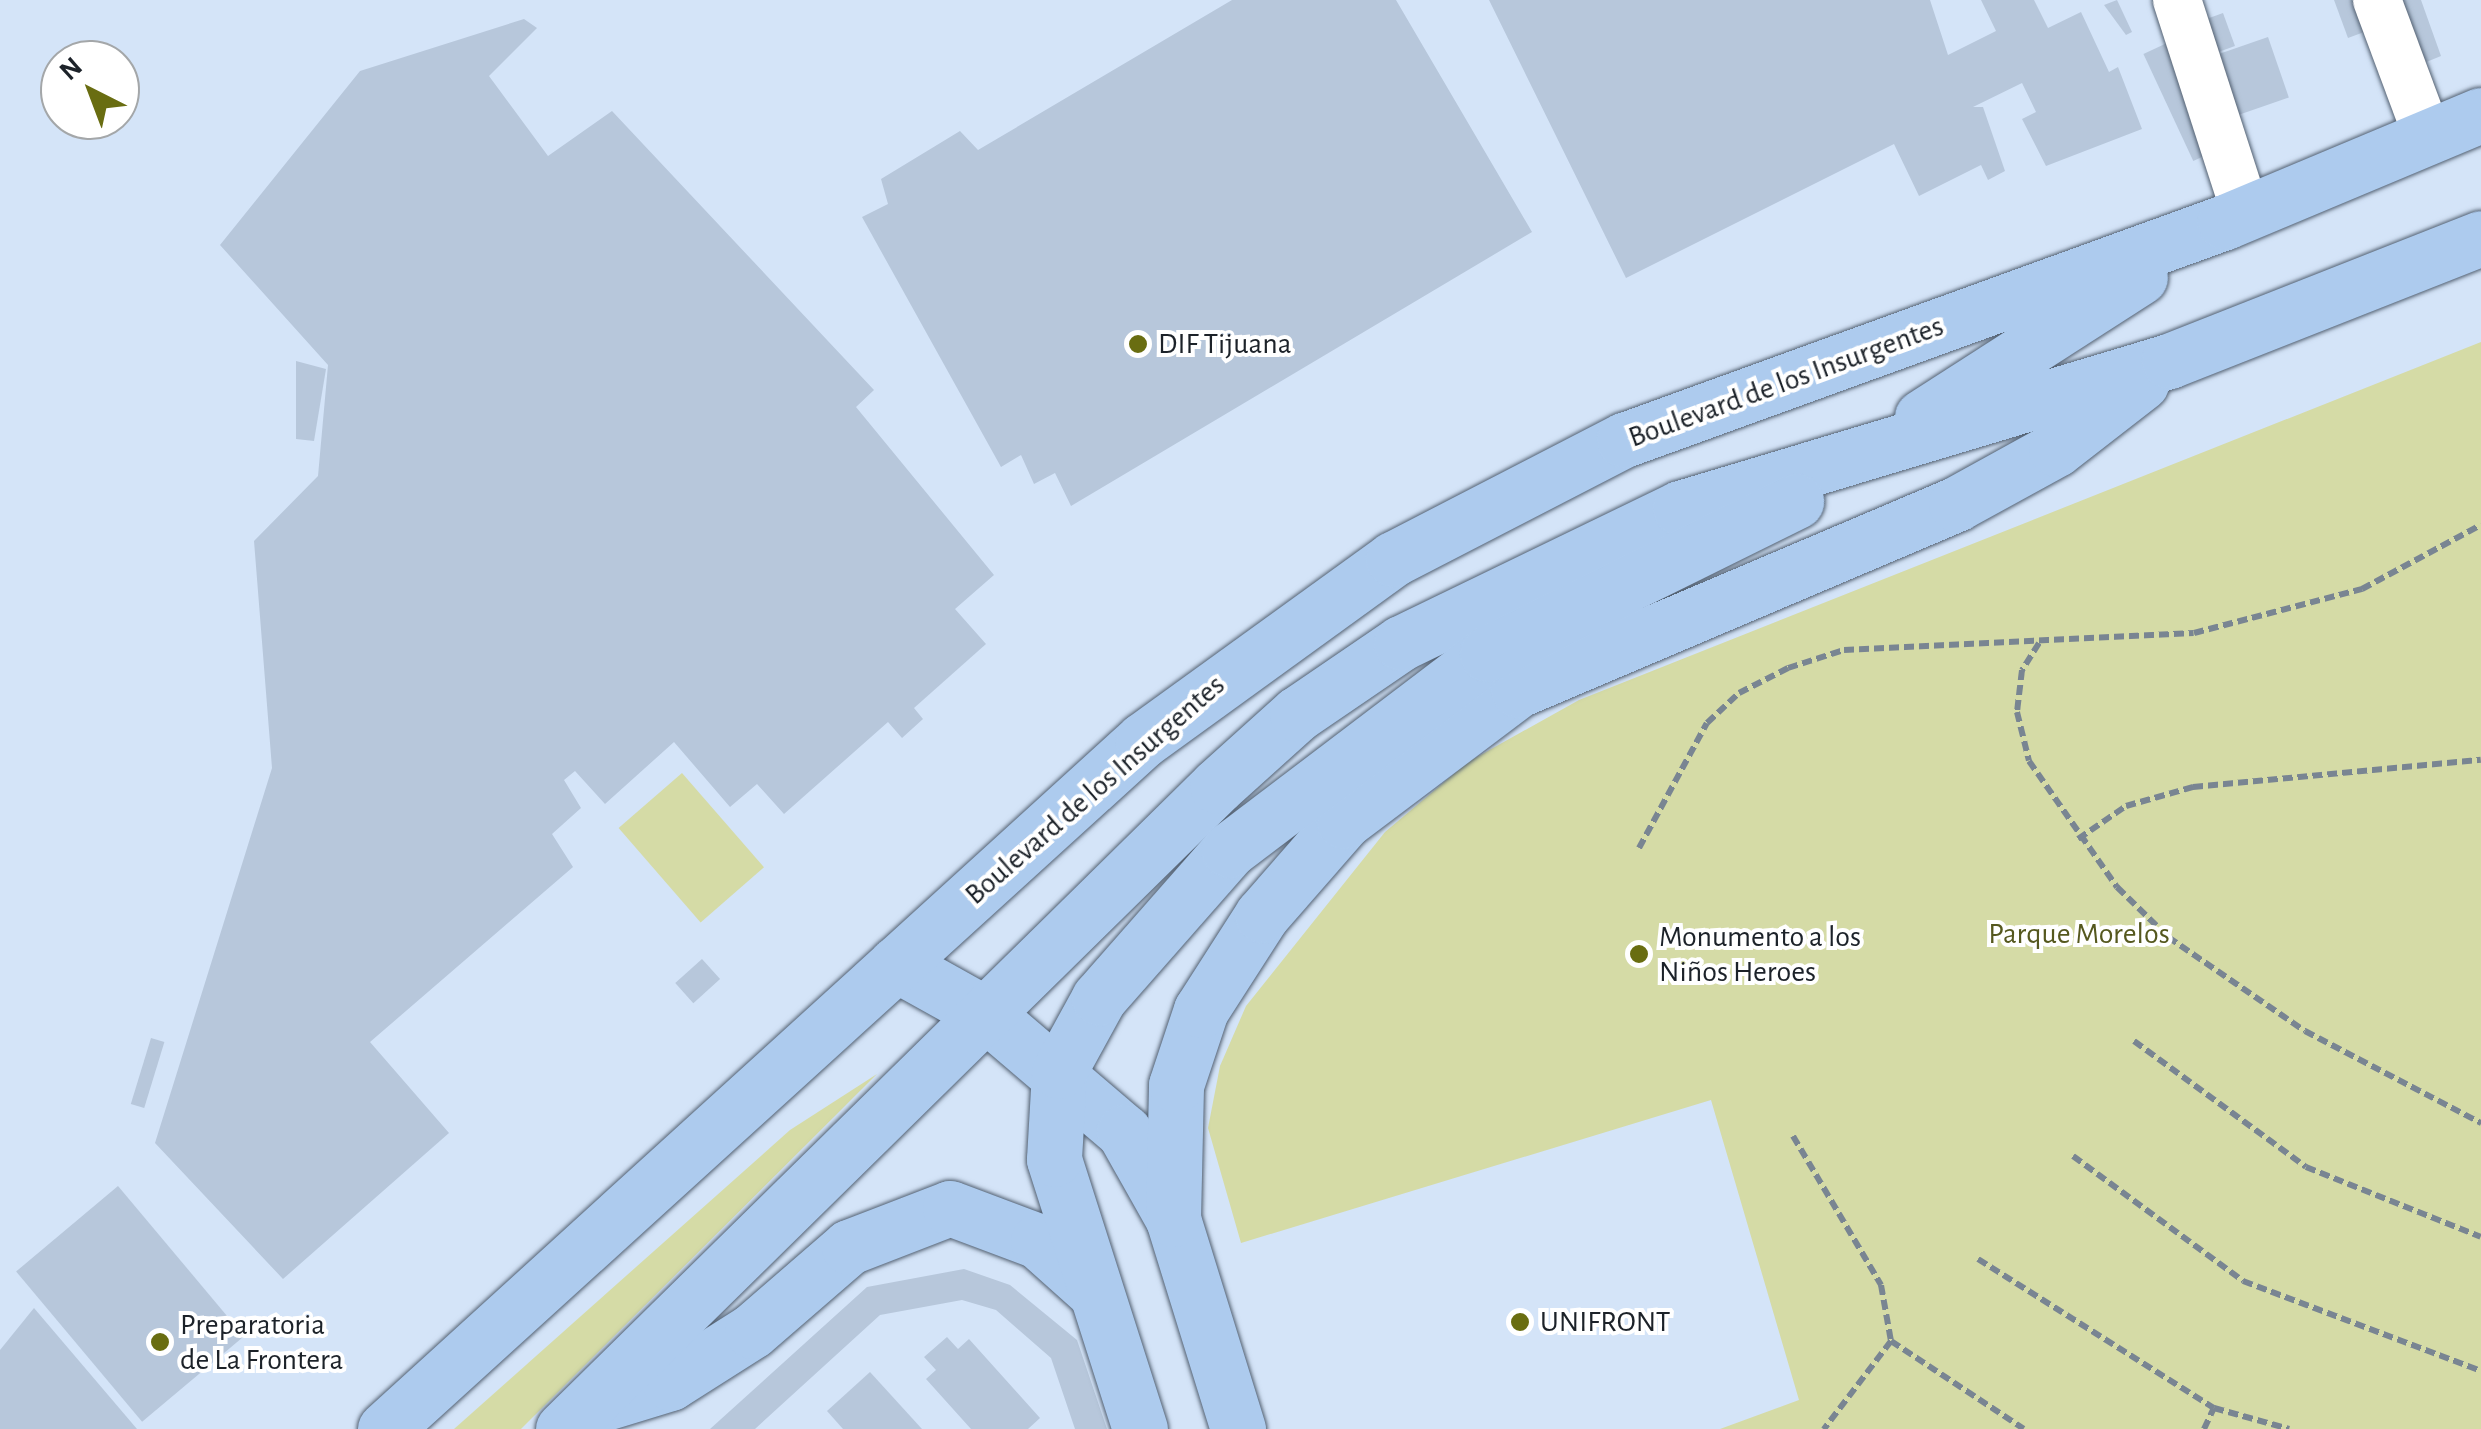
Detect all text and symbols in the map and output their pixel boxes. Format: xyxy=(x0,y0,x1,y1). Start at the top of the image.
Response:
north arrow xyxy=(40,40,140,140)
text: N xyxy=(55,52,88,86)
street label: Boulevard de los Insurgentes xyxy=(1624,308,1948,456)
place label: DIF Tijuana xyxy=(1158,326,1291,362)
marker: DIF Tijuana xyxy=(1127,333,1149,355)
street label: Boulevard de los Insurgentes xyxy=(958,667,1232,913)
park label: Parque Morelos xyxy=(1988,916,2170,952)
place label: Monumento a los Niños Heroes xyxy=(1659,919,1861,990)
marker: Monumento a los Niños Heroes xyxy=(1628,943,1650,965)
place label: UNIFRONT xyxy=(1540,1304,1670,1340)
place label: Preparatoria de La Frontera xyxy=(180,1307,343,1378)
marker: UNIFRONT xyxy=(1509,1311,1531,1333)
marker: Preparatoria de La Frontera xyxy=(149,1331,171,1353)

